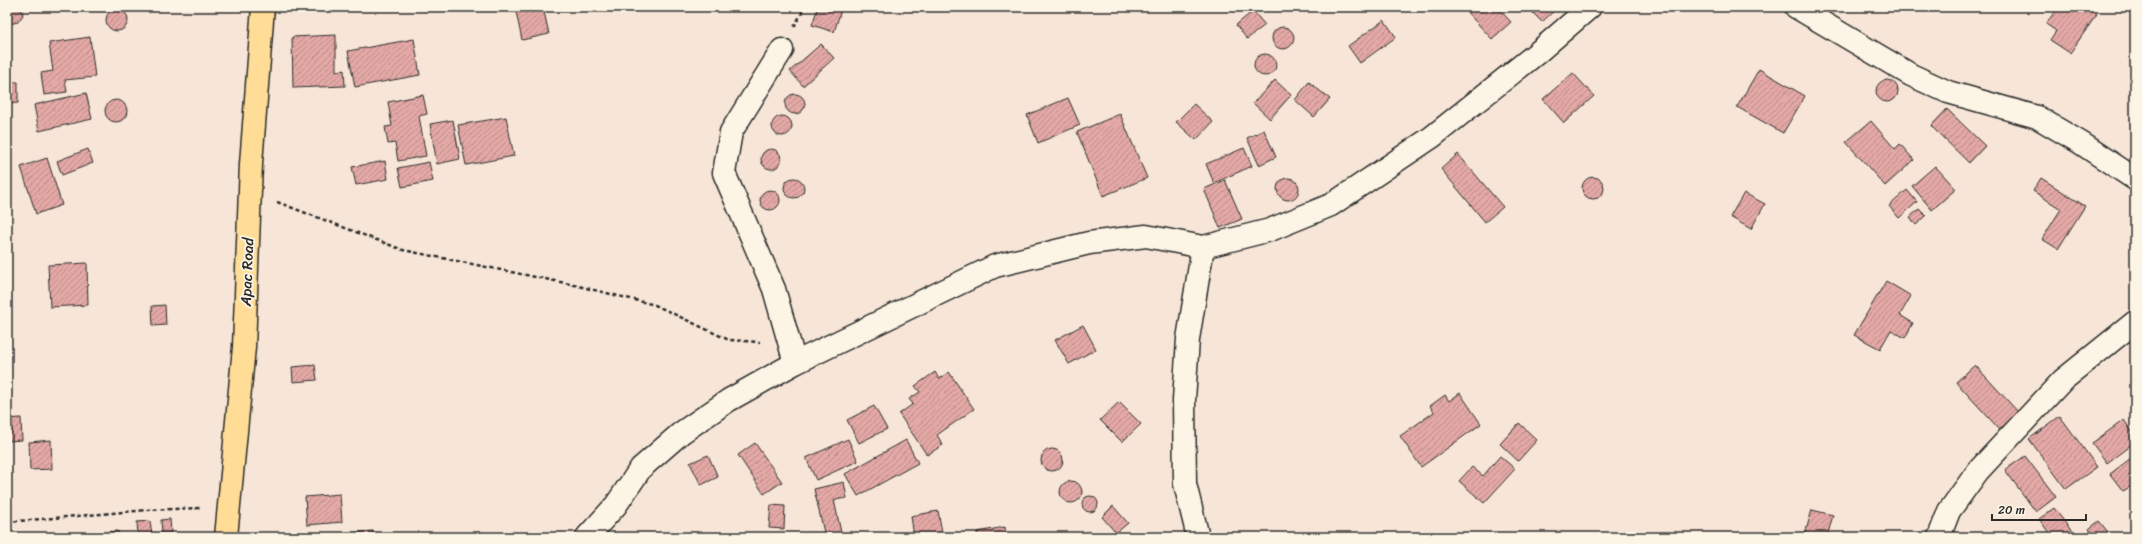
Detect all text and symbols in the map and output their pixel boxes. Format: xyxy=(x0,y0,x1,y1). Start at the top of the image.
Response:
street label: Apac Road xyxy=(233,236,261,308)
scale bar xyxy=(1992,496,2086,522)
text: 20 m xyxy=(1998,499,2025,521)

